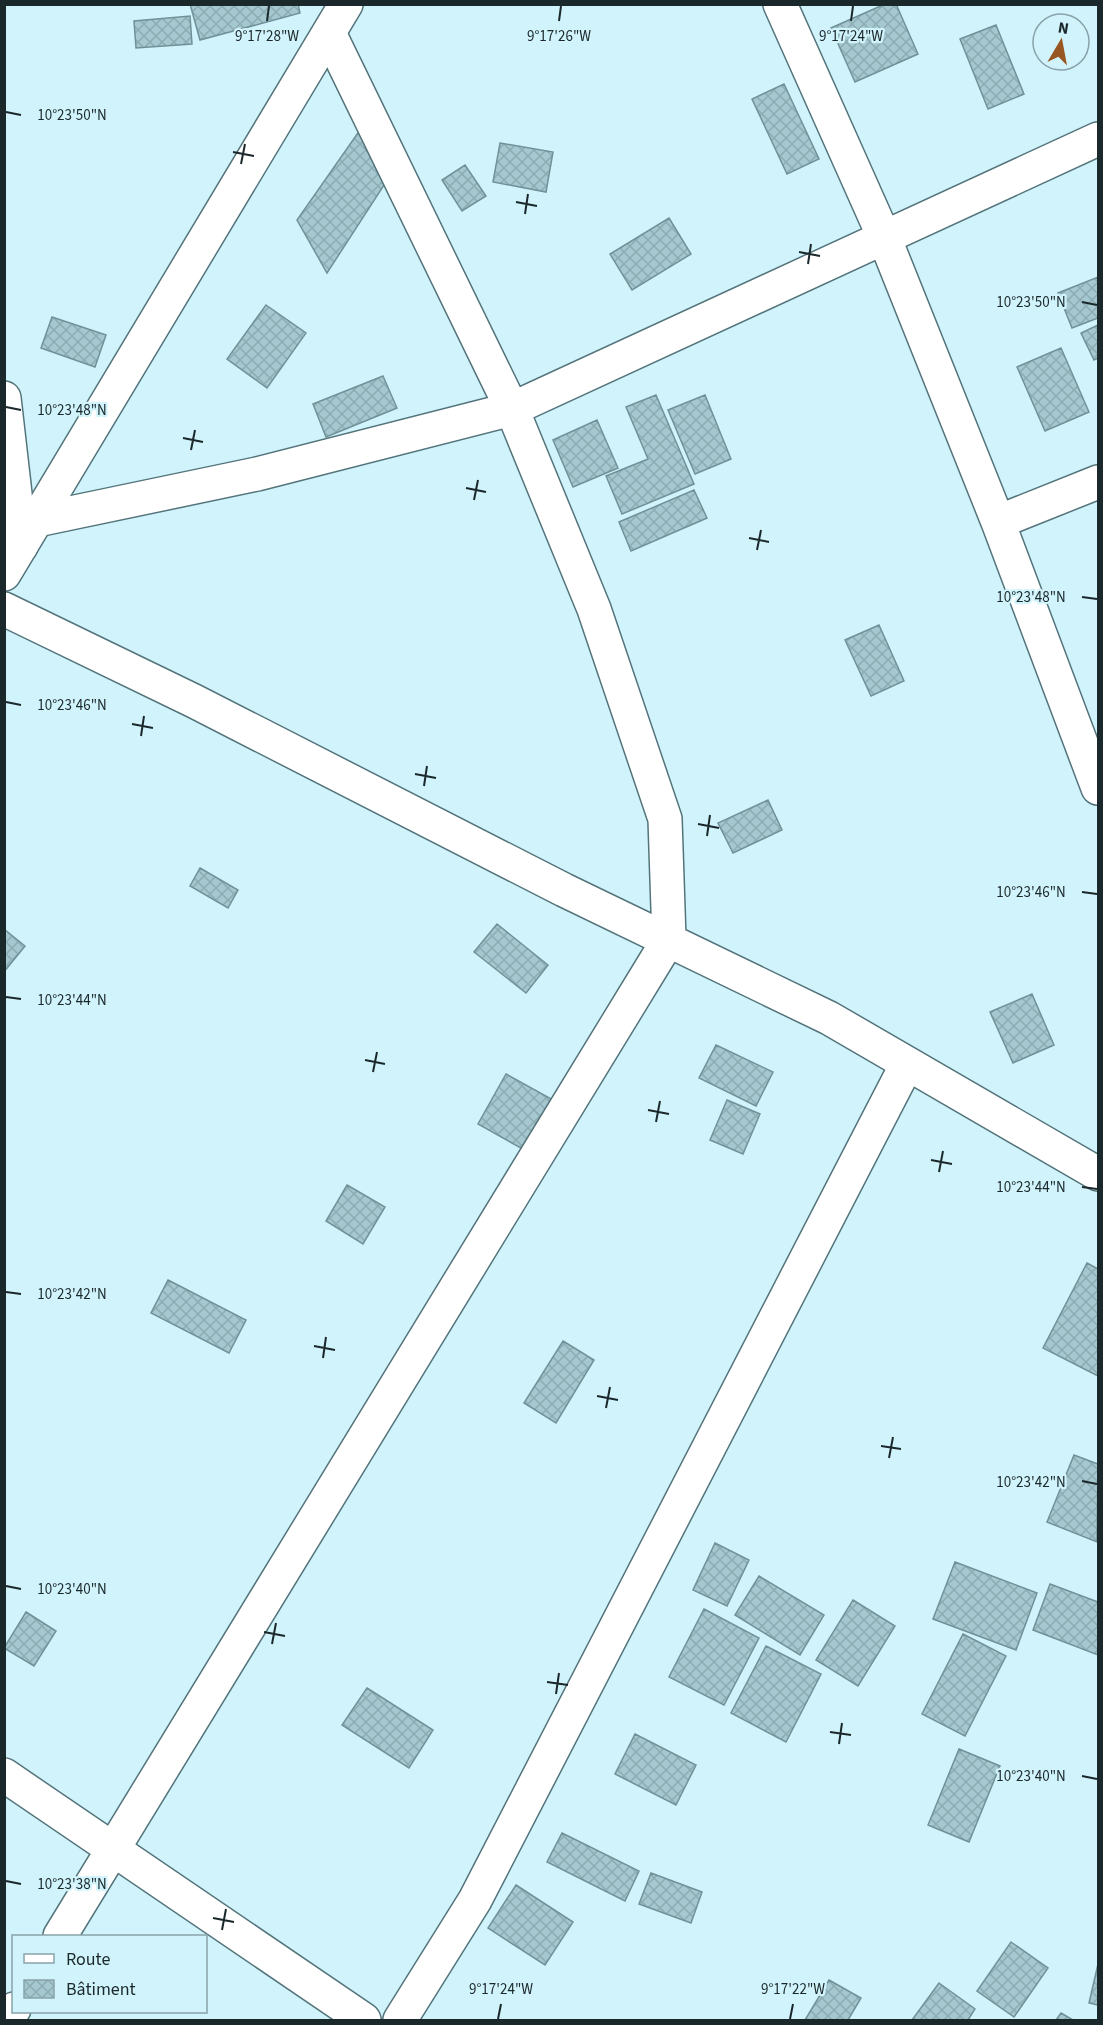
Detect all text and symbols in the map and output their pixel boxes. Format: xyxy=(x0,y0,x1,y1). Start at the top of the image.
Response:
north arrow xyxy=(1031,12,1091,72)
text: N xyxy=(1056,16,1071,40)
text: 9°17'28"W xyxy=(235,26,299,47)
text: 9°17'26"W xyxy=(527,26,591,47)
text: 9°17'24"W xyxy=(819,26,883,47)
text: 10°23'50"N xyxy=(37,105,107,126)
text: 10°23'50"N xyxy=(996,292,1066,313)
text: 10°23'48"N xyxy=(37,400,107,421)
text: 10°23'48"N xyxy=(996,587,1066,608)
text: 10°23'46"N xyxy=(37,695,107,716)
text: 10°23'46"N xyxy=(996,882,1066,903)
text: 10°23'44"N xyxy=(37,990,107,1011)
text: 10°23'44"N xyxy=(996,1177,1066,1198)
text: 10°23'42"N xyxy=(37,1284,107,1305)
text: 10°23'42"N xyxy=(996,1472,1066,1493)
text: 10°23'40"N xyxy=(37,1579,107,1600)
text: 10°23'40"N xyxy=(996,1766,1066,1787)
text: 10°23'38"N xyxy=(37,1874,107,1895)
legend xyxy=(12,1935,207,2013)
text: Route xyxy=(66,1947,110,1972)
text: Bâtiment xyxy=(66,1977,136,2002)
text: 9°17'24"W xyxy=(469,1979,533,2000)
text: 9°17'22"W xyxy=(761,1979,825,2000)

